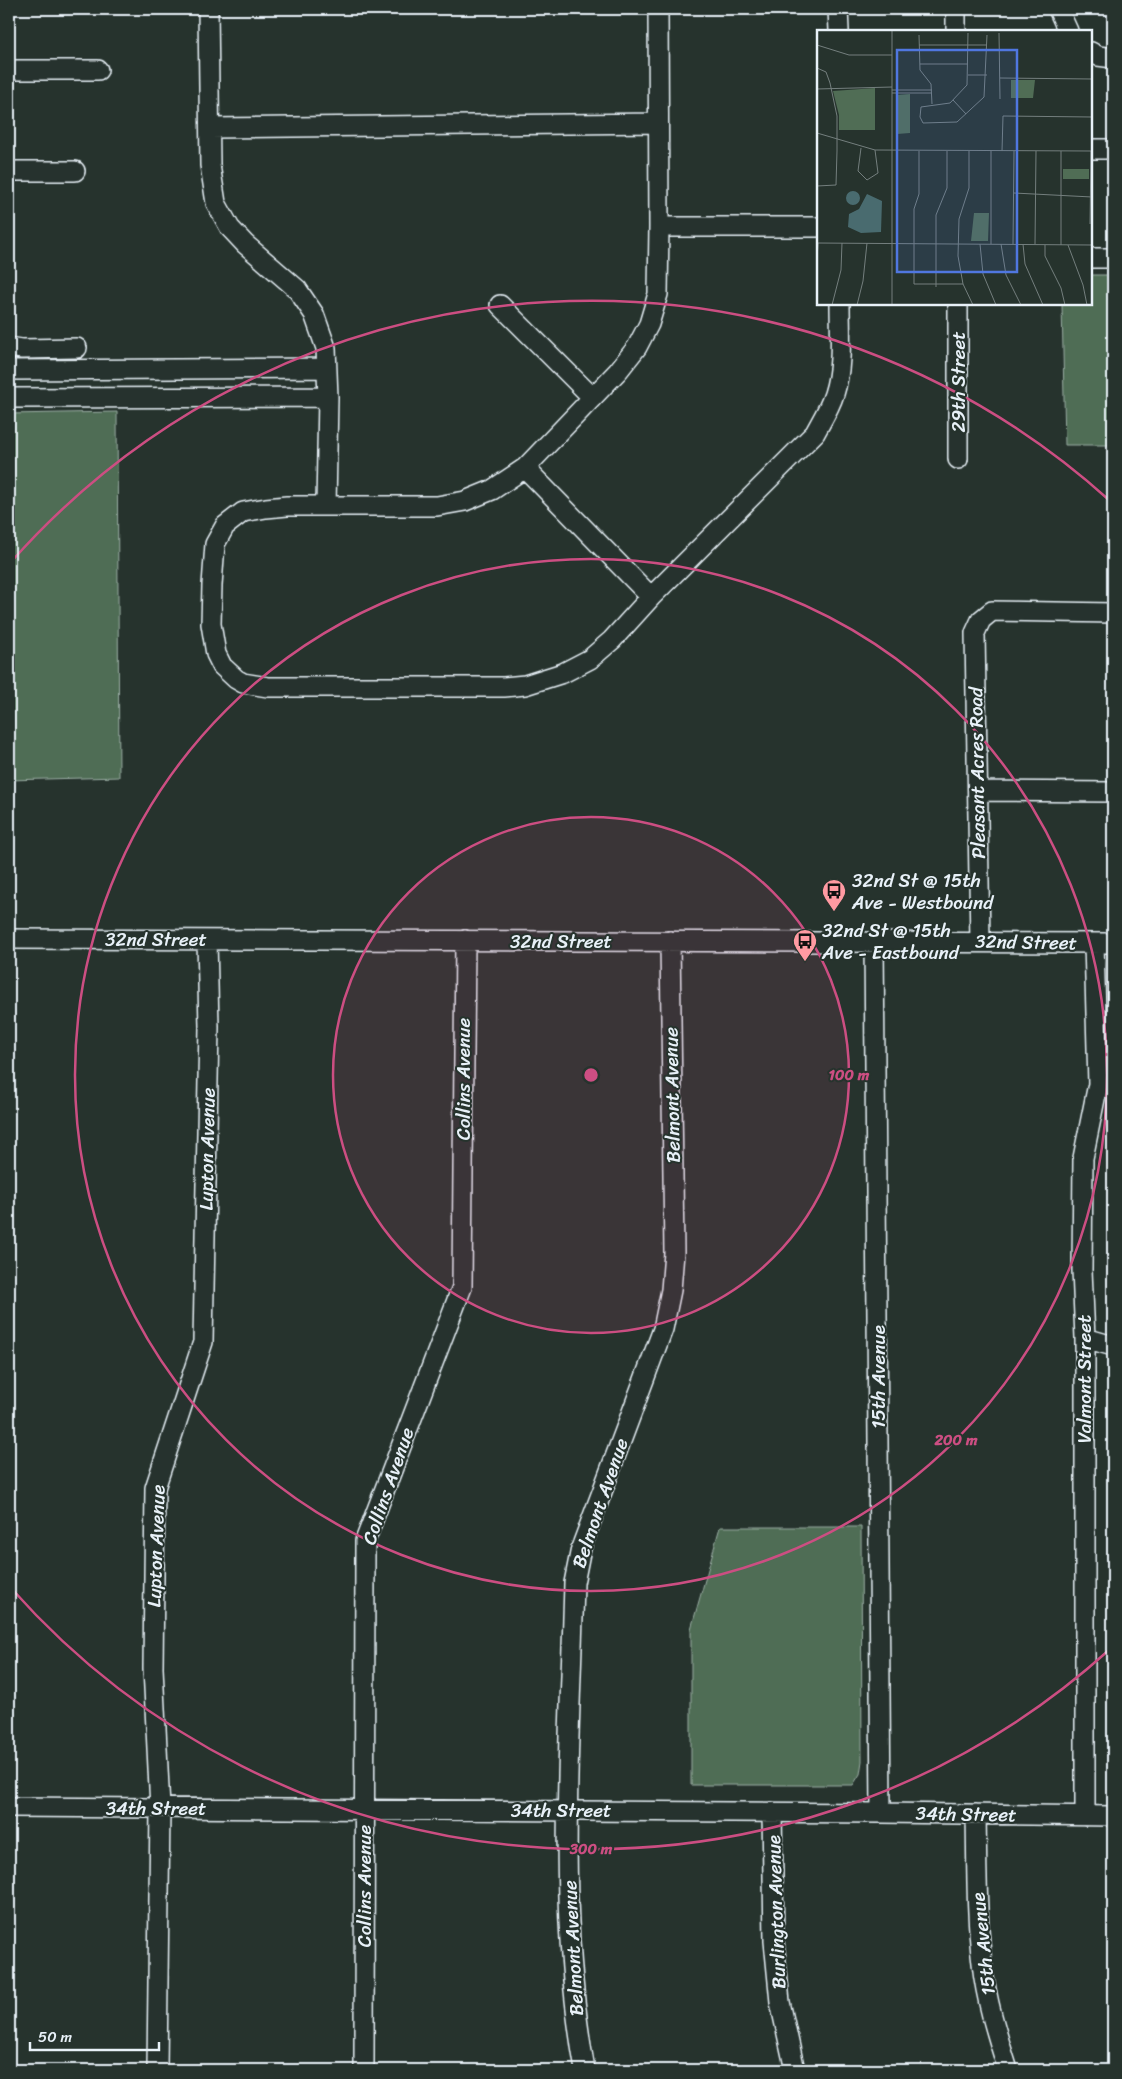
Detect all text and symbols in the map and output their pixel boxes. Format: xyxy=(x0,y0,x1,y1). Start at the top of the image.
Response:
inset map xyxy=(817,30,1092,305)
street label: 29th Street xyxy=(942,331,975,433)
street label: Pleasant Acres Road xyxy=(959,686,995,859)
place label: 32nd St @ 15th Ave - Westbound xyxy=(851,864,994,919)
bus stop icon: 32nd St @ 15th Ave - Westbound xyxy=(821,878,847,912)
place label: 32nd St @ 15th Ave - Eastbound xyxy=(821,914,960,969)
street label: 32nd Street xyxy=(105,923,207,956)
street label: 32nd Street xyxy=(510,925,612,958)
street label: 32nd Street xyxy=(975,925,1077,959)
bus stop icon: 32nd St @ 15th Ave - Eastbound xyxy=(792,928,818,962)
street label: Collins Avenue xyxy=(447,1018,480,1140)
street label: Belmont Avenue xyxy=(654,1027,690,1163)
text: 100 m xyxy=(829,1062,870,1088)
centre of rings xyxy=(582,1066,600,1084)
street label: Lupton Avenue xyxy=(189,1087,225,1211)
street label: Valmont Street xyxy=(1068,1315,1101,1443)
street label: 15th Avenue xyxy=(862,1325,895,1429)
street label: Collins Avenue xyxy=(352,1423,424,1549)
text: 200 m xyxy=(933,1427,978,1453)
street label: Belmont Avenue xyxy=(562,1433,638,1573)
street label: Lupton Avenue xyxy=(137,1484,175,1608)
street label: 34th Street xyxy=(106,1792,206,1825)
street label: 34th Street xyxy=(511,1794,611,1827)
street label: 34th Street xyxy=(915,1797,1017,1831)
street label: Collins Avenue xyxy=(348,1825,381,1947)
street label: Burlington Avenue xyxy=(757,1834,795,1990)
text: 300 m xyxy=(569,1836,613,1862)
street label: Belmont Avenue xyxy=(553,1879,593,2017)
street label: 15th Avenue xyxy=(961,1891,1005,1997)
scale bar xyxy=(30,2019,159,2051)
text: 50 m xyxy=(38,2024,73,2050)

